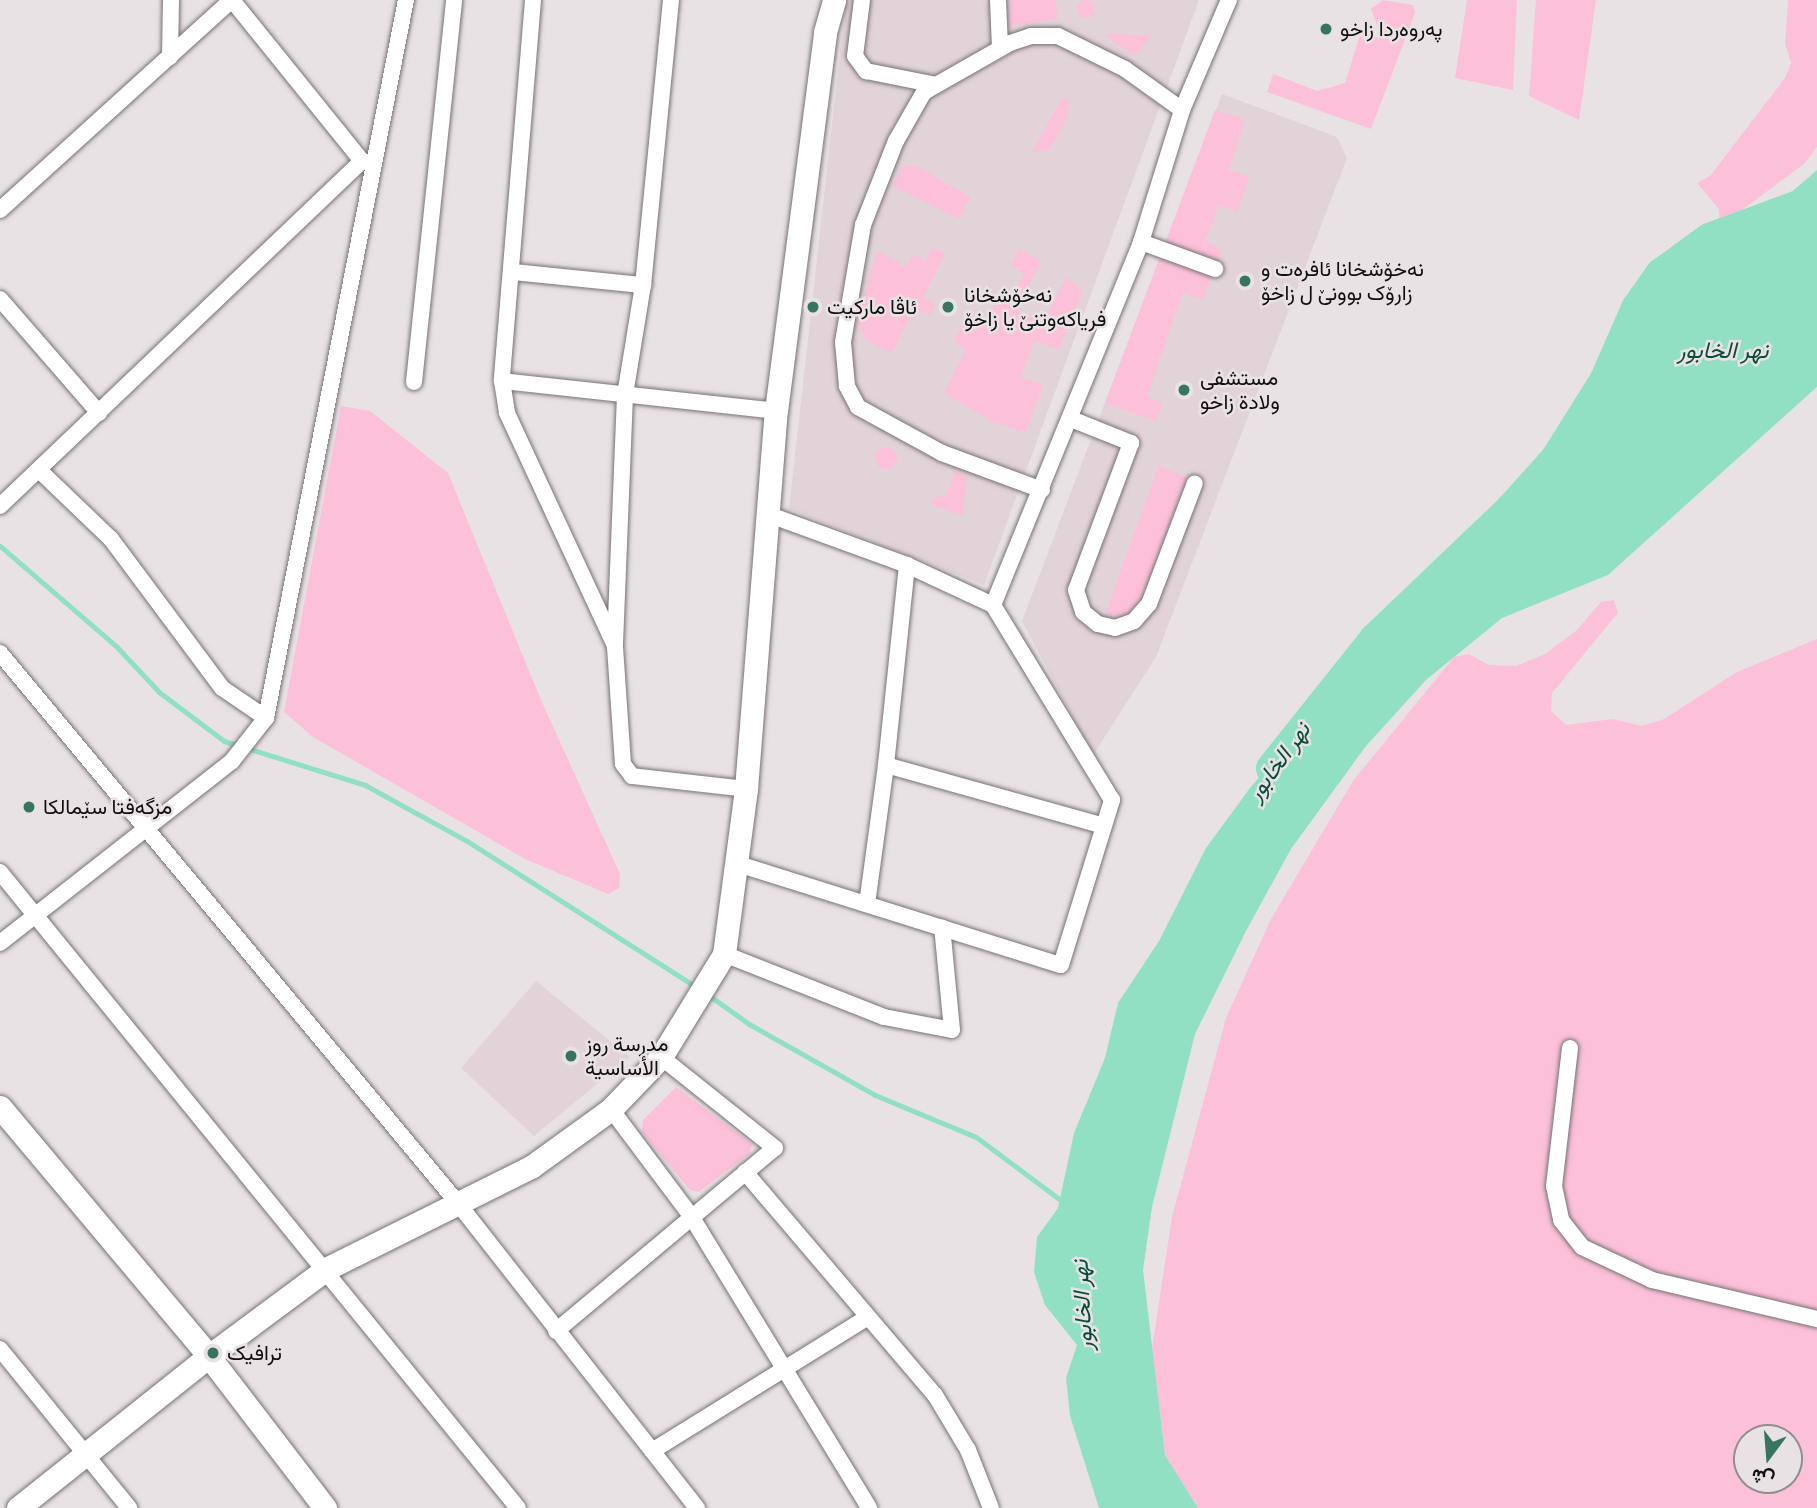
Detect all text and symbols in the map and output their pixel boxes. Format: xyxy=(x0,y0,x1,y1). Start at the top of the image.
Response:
place label: په‌روه‌ردا زاخو xyxy=(1340,16,1443,42)
marker: په‌روه‌ردا زاخو xyxy=(1318,21,1334,37)
place label: نەخۆشخانا ئافرەت و زارۆک بوونێ ل زاخۆ xyxy=(1261,256,1424,306)
marker: نەخۆشخانا ئافرەت و زارۆک بوونێ ل زاخۆ xyxy=(1235,271,1255,291)
place label: نه‌خۆشخانا فرياكه‌وتنێ يا زاخۆ xyxy=(964,282,1106,332)
place label: ئاڤا ماركيت xyxy=(827,294,917,320)
marker: نه‌خۆشخانا فرياكه‌وتنێ يا زاخۆ xyxy=(938,297,958,317)
marker: ئاڤا ماركيت xyxy=(805,299,821,315)
water label: نهر الخابور xyxy=(1678,337,1768,365)
place label: مستشفى ولادة زاخو xyxy=(1200,365,1280,415)
marker: مستشفى ولادة زاخو xyxy=(1174,380,1194,400)
water label: نهر الخابور xyxy=(1241,717,1317,807)
place label: مزگەفتا سێمالکا xyxy=(43,794,172,820)
marker: مزگەفتا سێمالکا xyxy=(21,799,37,815)
place label: مدرسة روز الأساسية xyxy=(585,1031,668,1081)
marker: مدرسة روز الأساسية xyxy=(563,1048,579,1064)
water label: نهر الخابور xyxy=(1067,1259,1099,1351)
place label: ترافیک xyxy=(227,1340,282,1366)
marker: ترافیک xyxy=(205,1345,221,1361)
north arrow xyxy=(1733,1424,1803,1494)
text: ش xyxy=(1748,1463,1777,1492)

